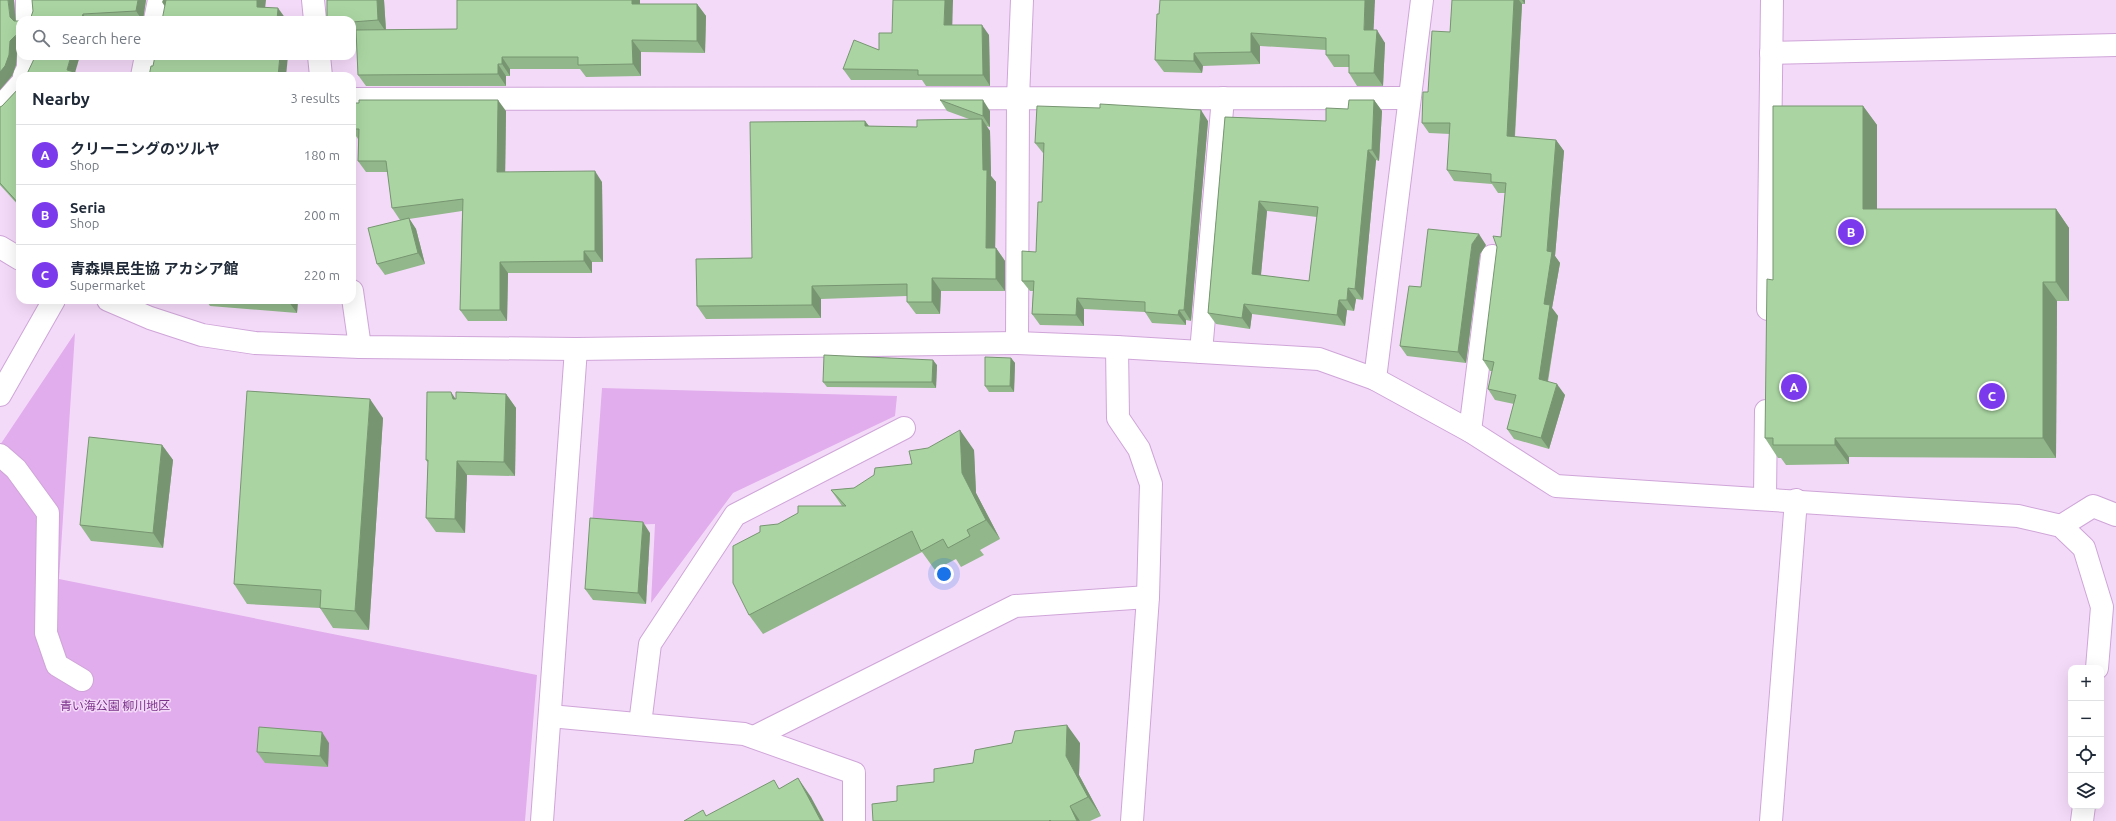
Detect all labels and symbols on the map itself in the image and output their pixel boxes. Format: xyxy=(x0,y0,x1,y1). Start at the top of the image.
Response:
pin: B xyxy=(1838,217,1864,247)
pin: A xyxy=(1781,372,1807,402)
pin: C xyxy=(1979,381,2005,411)
your location xyxy=(934,564,954,584)
park label: 青い海公園 柳川地区 xyxy=(60,699,170,712)

